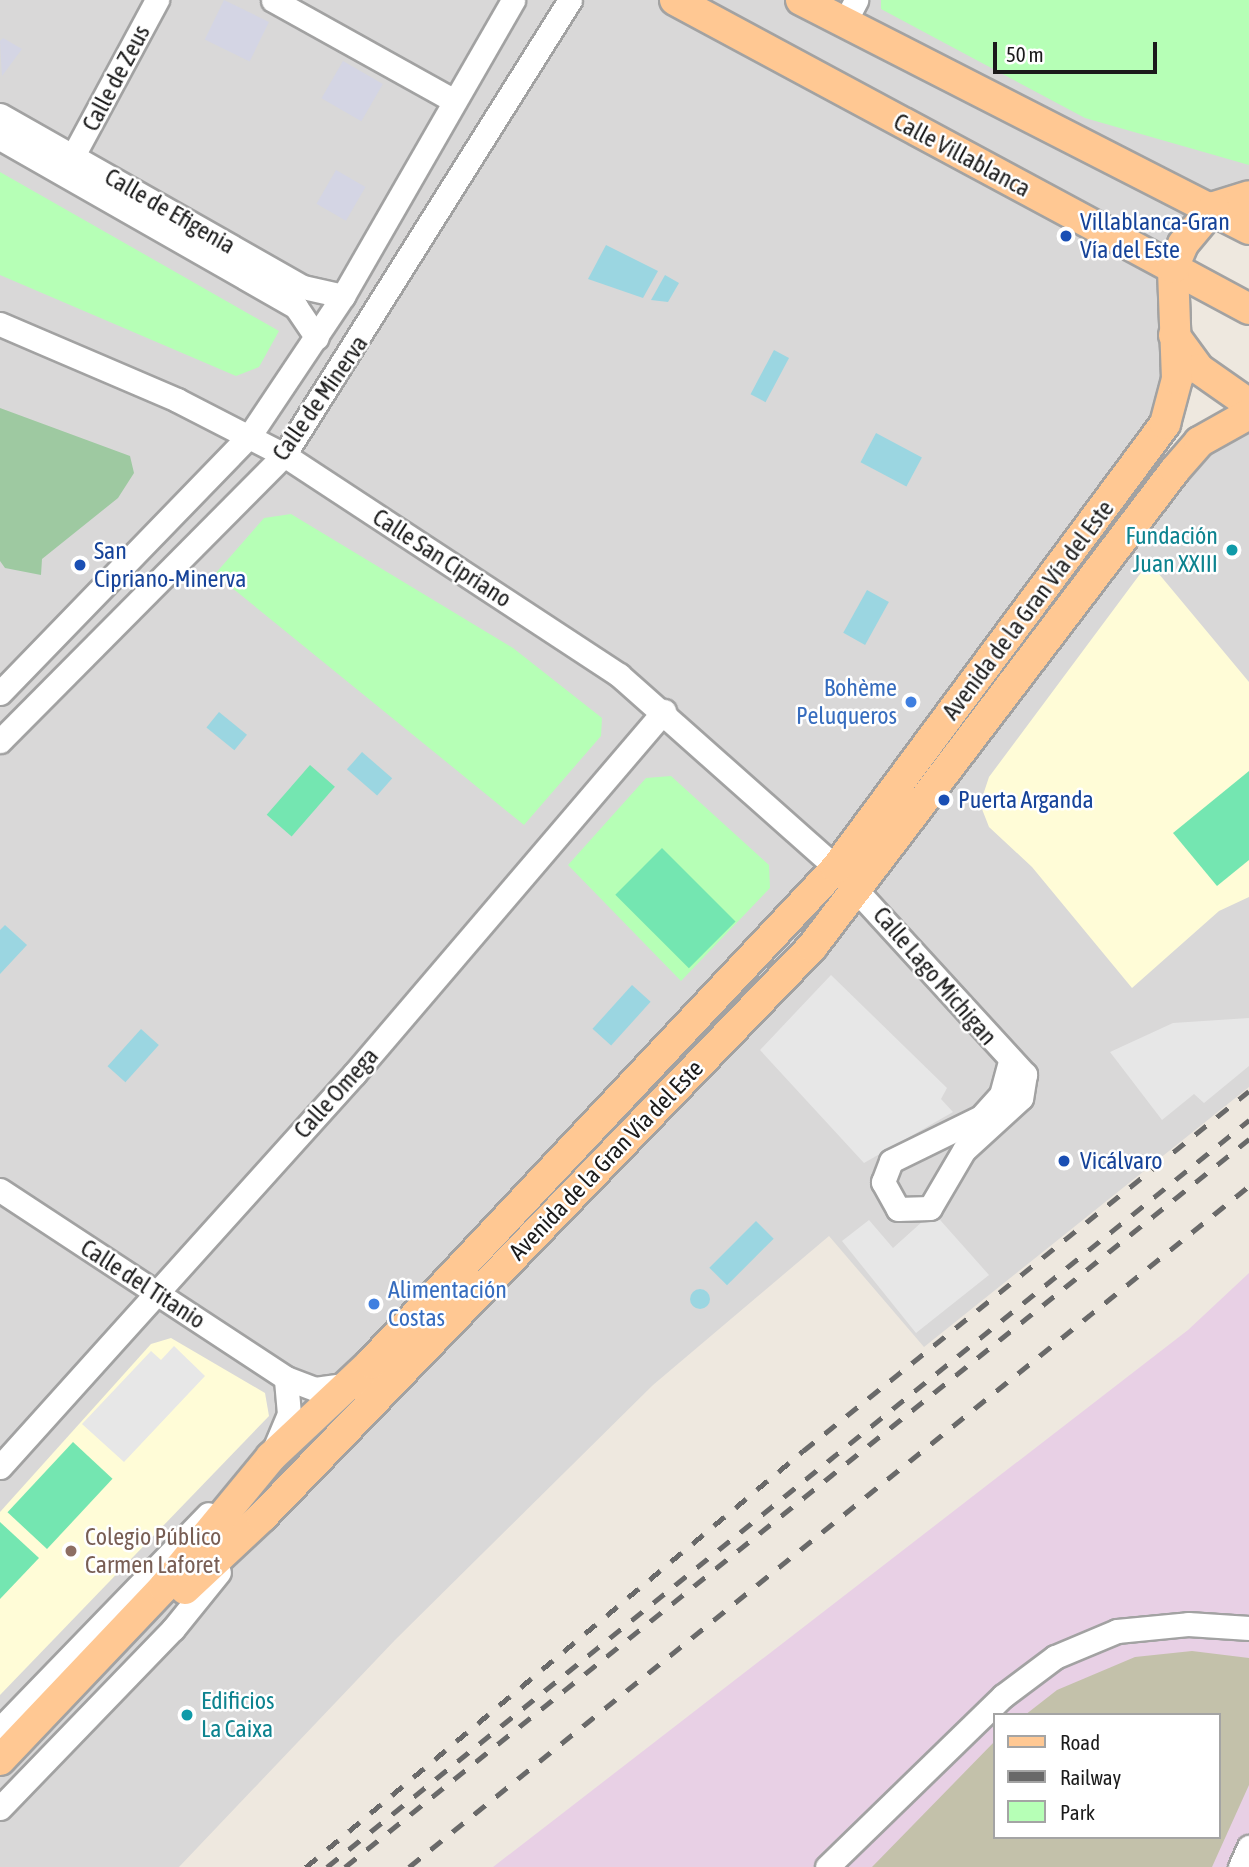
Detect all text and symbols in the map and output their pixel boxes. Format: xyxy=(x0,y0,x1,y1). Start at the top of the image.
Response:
street label: Calle de Zeus xyxy=(76,20,156,136)
scale bar xyxy=(997,28,1162,72)
text: 50 m xyxy=(1006,42,1044,66)
street label: Calle Villablanca xyxy=(889,107,1035,203)
street label: Calle de Efigenia xyxy=(100,162,240,260)
place label: Villablanca-Gran Vía del Este xyxy=(1080,208,1230,264)
marker: Villablanca-Gran Vía del Este xyxy=(1058,228,1074,244)
street label: Calle de Minerva xyxy=(266,330,374,466)
street label: Avenida de la Gran Vía del Este xyxy=(936,495,1120,725)
street label: Calle San Cipriano xyxy=(367,503,517,613)
place label: Fundación Juan XXIII xyxy=(1125,522,1218,578)
place label: San Cipriano-Minerva xyxy=(94,537,246,593)
marker: Fundación Juan XXIII xyxy=(1224,542,1240,558)
marker: San Cipriano-Minerva xyxy=(72,557,88,573)
place label: Bohème Peluqueros xyxy=(796,674,897,730)
marker: Bohème Peluqueros xyxy=(903,694,919,710)
place label: Puerta Arganda xyxy=(958,786,1094,814)
marker: Puerta Arganda xyxy=(936,792,952,808)
street label: Calle Lago Michigan xyxy=(867,901,1003,1051)
street label: Calle Omega xyxy=(288,1042,384,1144)
street label: Avenida de la Gran Vía del Este xyxy=(503,1054,709,1266)
place label: Vicálvaro xyxy=(1080,1147,1163,1175)
marker: Vicálvaro xyxy=(1054,1151,1074,1171)
street label: Calle del Titanio xyxy=(75,1233,211,1335)
place label: Alimentación Costas xyxy=(388,1276,507,1332)
marker: Alimentación Costas xyxy=(366,1296,382,1312)
place label: Colegio Público Carmen Laforet xyxy=(85,1523,221,1579)
marker: Colegio Público Carmen Laforet xyxy=(63,1543,79,1559)
place label: Edificios La Caixa xyxy=(201,1687,274,1743)
marker: Edificios La Caixa xyxy=(179,1707,195,1723)
legend xyxy=(993,1713,1221,1839)
text: Road xyxy=(1060,1730,1100,1754)
text: Railway xyxy=(1060,1765,1121,1789)
text: Park xyxy=(1060,1800,1095,1824)

